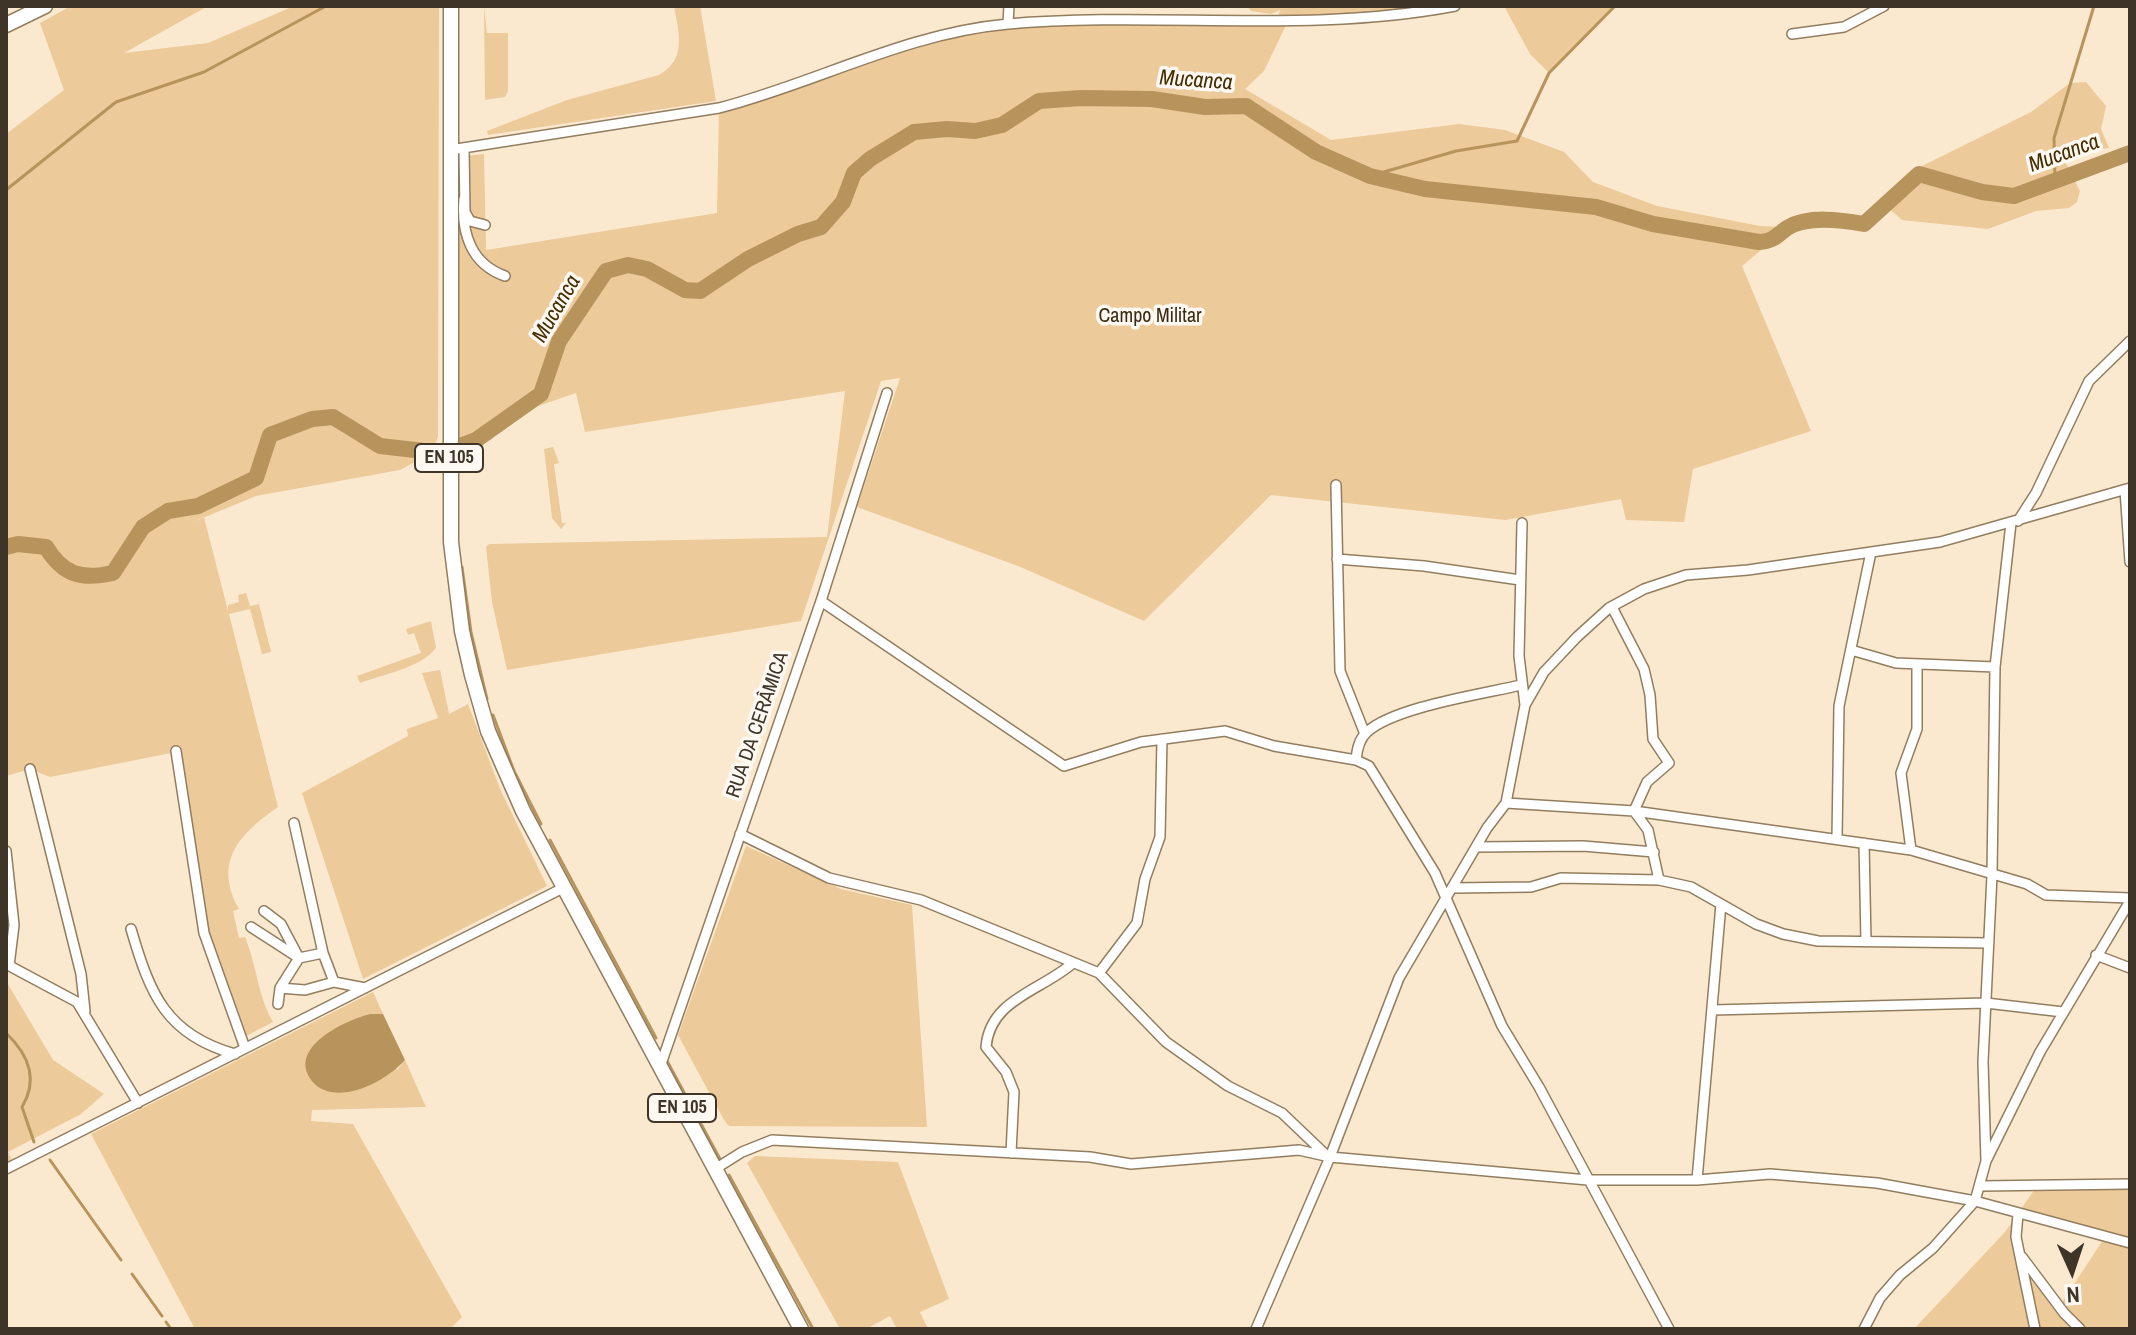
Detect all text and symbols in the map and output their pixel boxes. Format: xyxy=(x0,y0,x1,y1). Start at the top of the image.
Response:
water label: Mucanca xyxy=(1159,65,1233,97)
water label: Mucanca xyxy=(2025,129,2103,179)
water label: Mucanca xyxy=(527,271,587,347)
park label: Campo Militar xyxy=(1099,305,1201,329)
road number: EN 105 xyxy=(415,444,483,472)
street label: RUA DA CERÂMICA xyxy=(722,649,794,801)
road number: EN 105 xyxy=(648,1094,716,1122)
north arrow xyxy=(2032,1231,2112,1311)
text: N xyxy=(2066,1280,2081,1310)

